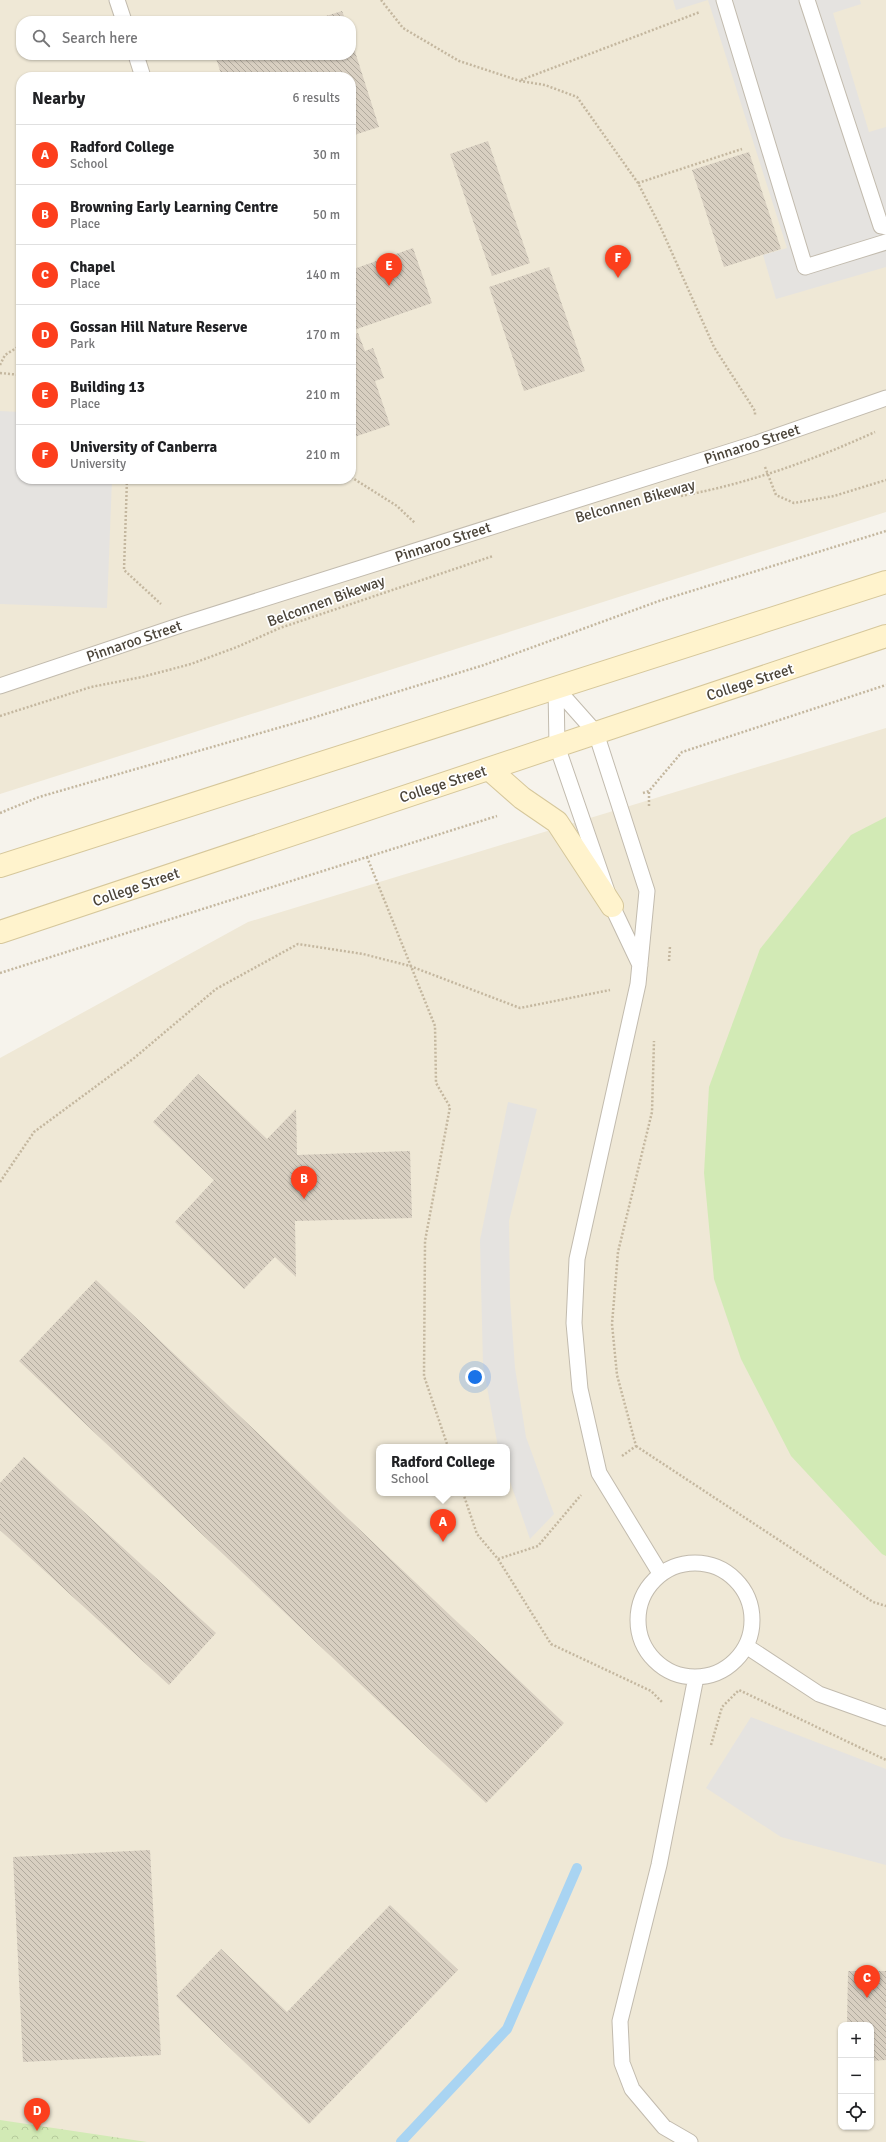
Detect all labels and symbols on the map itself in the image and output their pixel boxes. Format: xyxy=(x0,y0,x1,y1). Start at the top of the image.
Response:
pin: F xyxy=(605,245,631,278)
pin: E xyxy=(376,253,402,286)
street label: Pinnaroo Street xyxy=(702,420,802,468)
street label: Belconnen Bikeway xyxy=(573,475,697,527)
street label: Pinnaroo Street xyxy=(393,518,493,566)
street label: Belconnen Bikeway xyxy=(265,571,387,631)
street label: Pinnaroo Street xyxy=(84,616,184,666)
street label: College Street xyxy=(704,659,796,705)
street label: College Street xyxy=(397,761,489,807)
street label: College Street xyxy=(90,864,182,910)
pin: B xyxy=(291,1166,317,1199)
your location xyxy=(465,1367,485,1387)
pin: A xyxy=(430,1509,456,1542)
pin: C xyxy=(854,1965,880,1998)
pin: D xyxy=(24,2098,50,2131)

